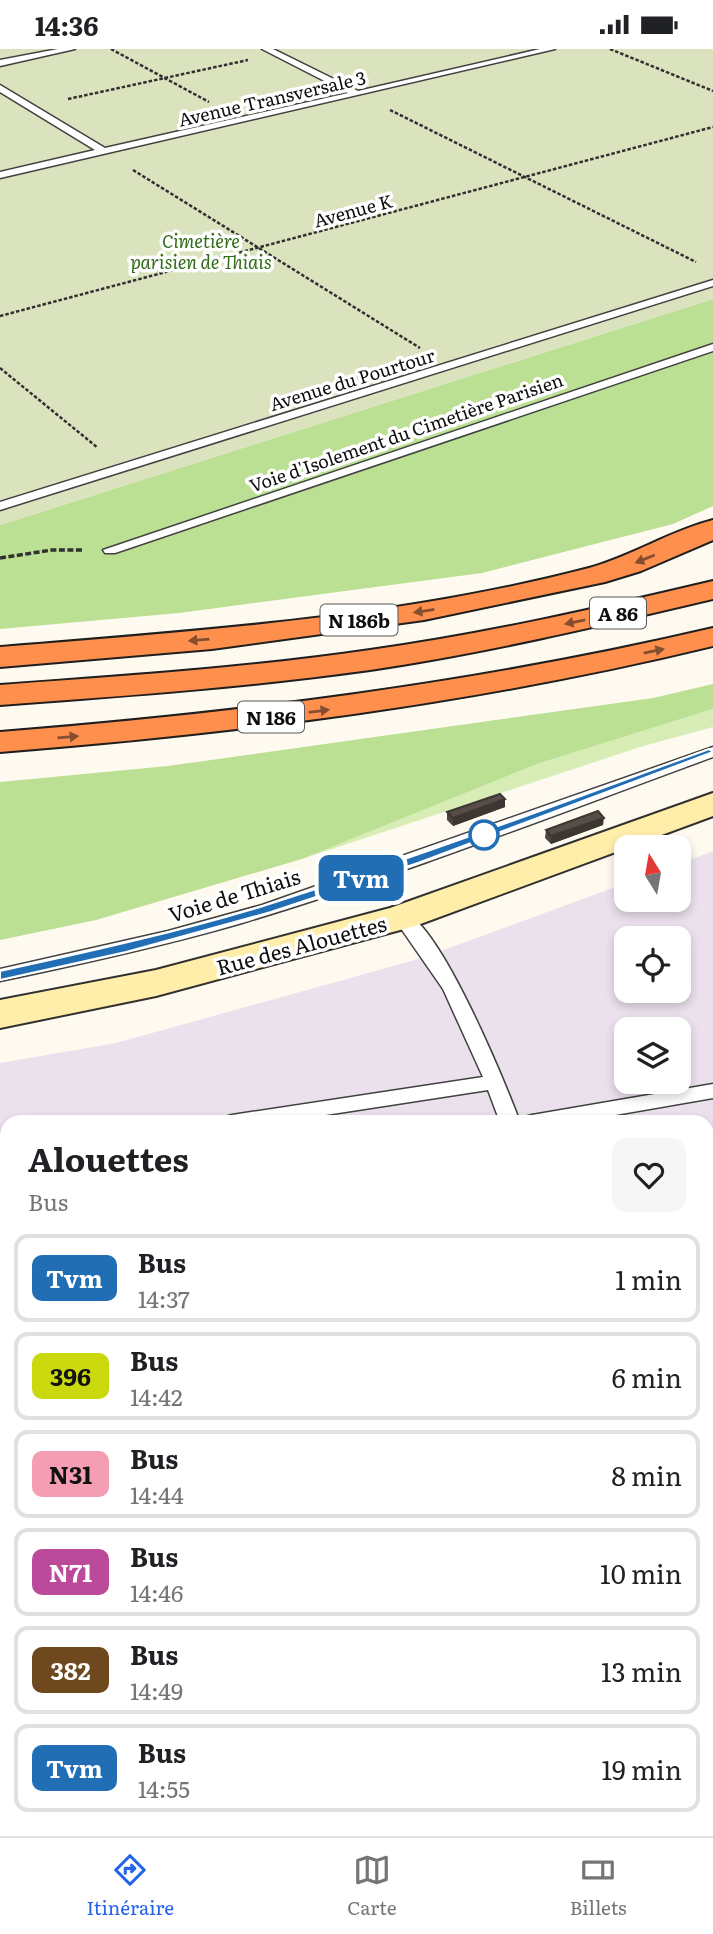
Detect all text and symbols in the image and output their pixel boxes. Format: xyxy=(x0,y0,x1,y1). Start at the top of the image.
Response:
text: 14:36 xyxy=(35,5,99,44)
street label: Avenue Transversale 3 xyxy=(176,63,368,133)
street label: Avenue K xyxy=(311,186,396,233)
park label: Cimetière parisien de Thiais xyxy=(130,227,272,275)
street label: Avenue du Pourtour xyxy=(266,341,438,417)
street label: Voie d'Isolement du Cimetière Parisien xyxy=(245,365,567,499)
one-way arrow xyxy=(635,553,656,564)
road number: A 86 xyxy=(590,597,646,629)
road number: N 186b xyxy=(320,605,398,635)
one-way arrow xyxy=(413,606,435,617)
one-way arrow xyxy=(564,617,586,628)
one-way arrow xyxy=(188,635,210,646)
one-way arrow xyxy=(643,646,665,657)
road number: N 186 xyxy=(238,701,304,733)
one-way arrow xyxy=(308,705,330,716)
one-way arrow xyxy=(57,731,79,742)
unlabelled marker xyxy=(469,820,499,850)
north arrow xyxy=(614,835,691,912)
map controls xyxy=(614,835,691,1094)
line badge: Tvm xyxy=(321,855,401,901)
street label: Voie de Thiais xyxy=(164,859,304,929)
text: Tvm xyxy=(333,860,389,895)
street label: Rue des Alouettes xyxy=(213,906,389,982)
button: locate xyxy=(614,926,691,1003)
button: layers xyxy=(614,1017,691,1094)
text: Alouettes xyxy=(28,1133,189,1182)
button: heart xyxy=(612,1138,686,1212)
text: Bus xyxy=(28,1184,68,1218)
text: Bus xyxy=(138,1242,186,1281)
text: 1 min xyxy=(615,1259,682,1298)
text: Tvm xyxy=(46,1260,103,1295)
text: 14:37 xyxy=(138,1281,190,1315)
text: Bus xyxy=(130,1340,178,1379)
text: 6 min xyxy=(612,1357,682,1396)
text: 396 xyxy=(50,1358,91,1393)
text: 14:42 xyxy=(130,1379,183,1413)
text: Bus xyxy=(130,1438,178,1477)
text: 8 min xyxy=(611,1455,682,1494)
text: N31 xyxy=(49,1456,92,1491)
text: 14:44 xyxy=(130,1477,184,1511)
text: Bus xyxy=(130,1536,178,1575)
text: 10 min xyxy=(600,1553,682,1592)
text: N71 xyxy=(49,1554,92,1589)
text: 14:46 xyxy=(130,1575,183,1609)
text: Bus xyxy=(130,1634,178,1673)
text: 13 min xyxy=(601,1651,682,1690)
text: 382 xyxy=(50,1652,91,1687)
text: 14:49 xyxy=(130,1673,183,1707)
text: Bus xyxy=(138,1732,186,1771)
text: 19 min xyxy=(602,1749,682,1788)
text: Tvm xyxy=(46,1750,103,1785)
text: 14:55 xyxy=(138,1771,190,1805)
tab: Itinéraire xyxy=(86,1851,174,1921)
tab: Carte xyxy=(347,1851,397,1921)
tab: Billets xyxy=(570,1851,627,1921)

